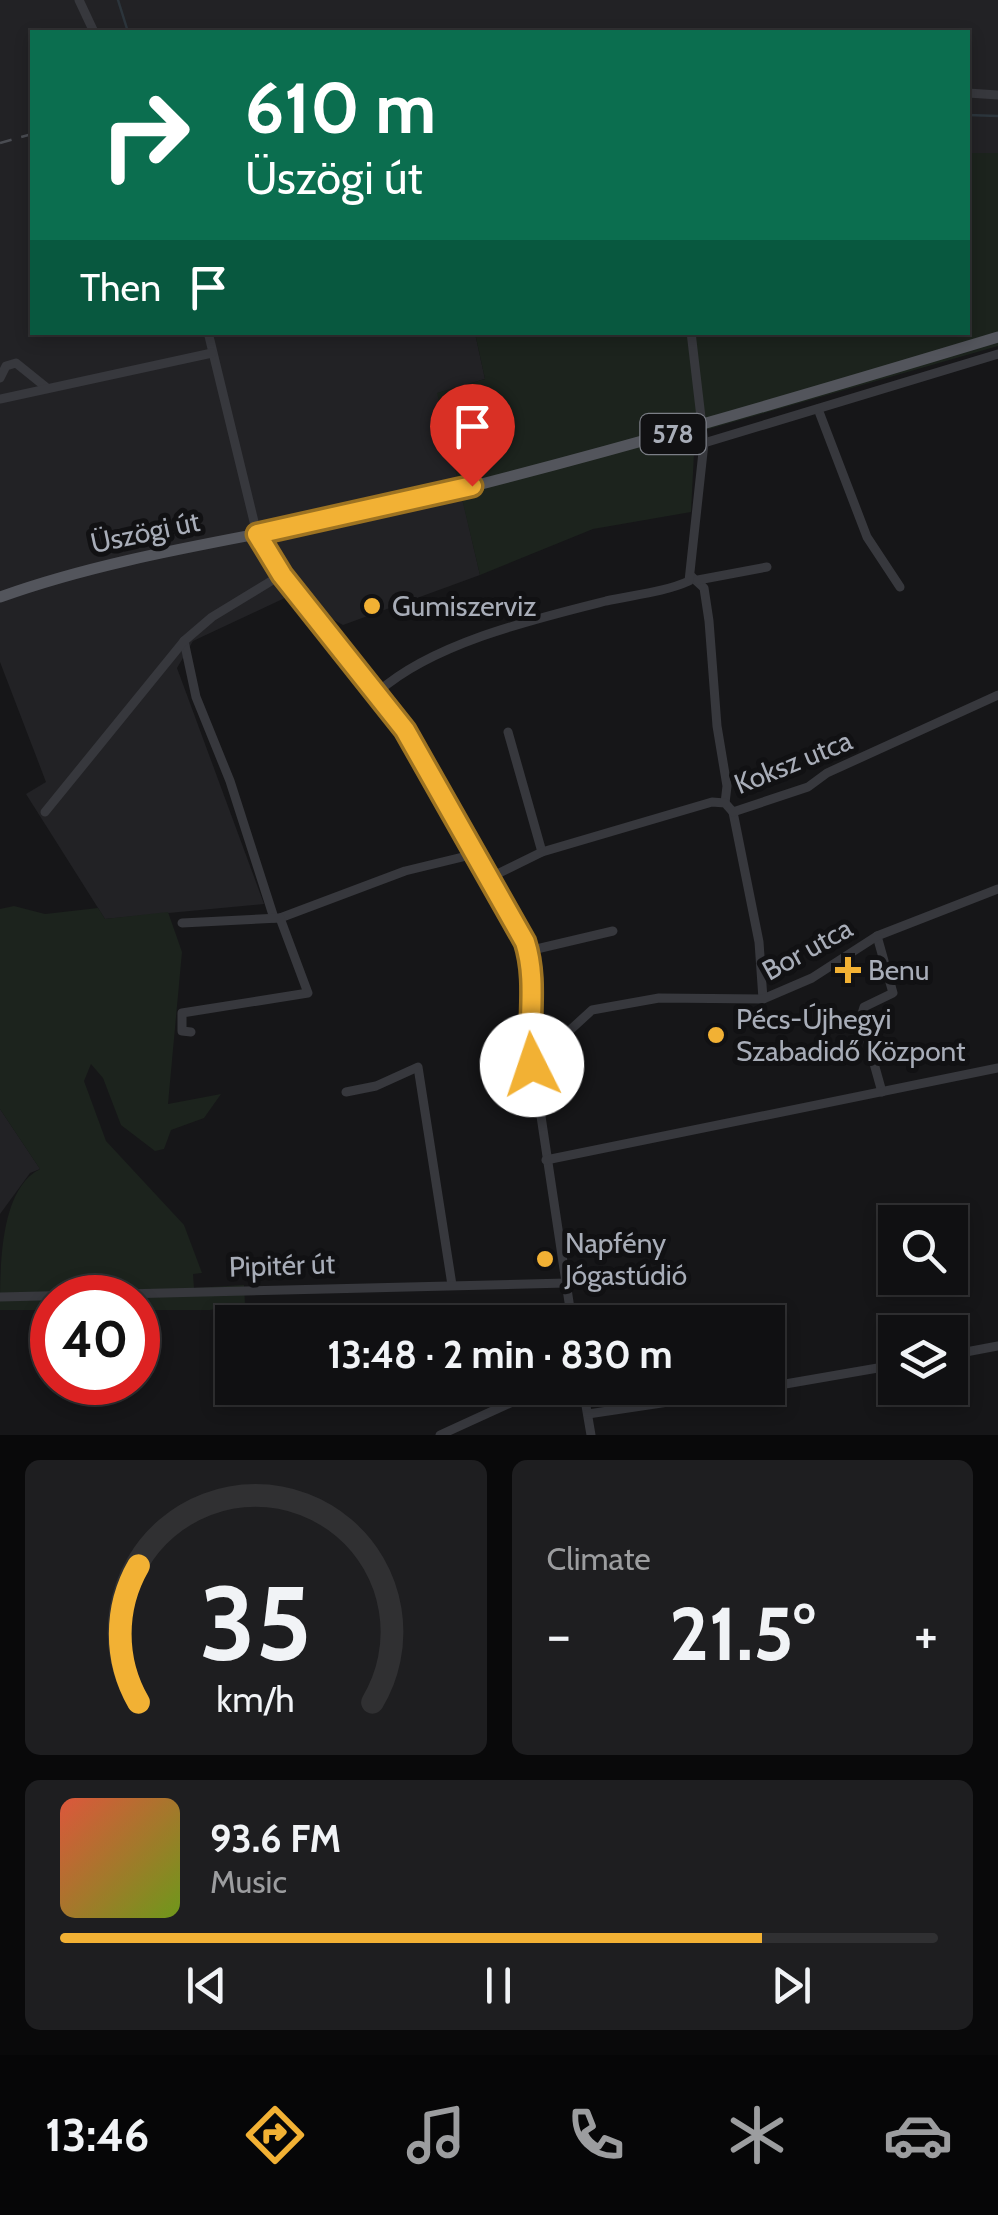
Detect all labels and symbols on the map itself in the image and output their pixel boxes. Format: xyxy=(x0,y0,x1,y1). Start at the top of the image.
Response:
pin xyxy=(430,384,515,487)
road number: 578 xyxy=(640,414,706,454)
street label: Üszögi út xyxy=(87,504,203,560)
place label: Gumiszerviz xyxy=(392,589,536,623)
marker: Gumiszerviz xyxy=(361,595,383,617)
street label: Koksz utca xyxy=(729,723,857,801)
street label: Bor utca xyxy=(756,910,858,987)
place label: Benu xyxy=(868,953,929,987)
marker: Benu xyxy=(837,959,859,981)
place label: Pécs-Újhegyi Szabadidő Központ xyxy=(736,1002,965,1068)
position arrow xyxy=(480,1013,584,1117)
marker: Pécs-Újhegyi Szabadidő Központ xyxy=(705,1024,727,1046)
place label: Napfény Jógastúdió xyxy=(564,1226,687,1292)
street label: Pipitér út xyxy=(228,1246,336,1284)
marker: Napfény Jógastúdió xyxy=(534,1248,556,1270)
speed limit sign: 40 xyxy=(30,1275,160,1405)

